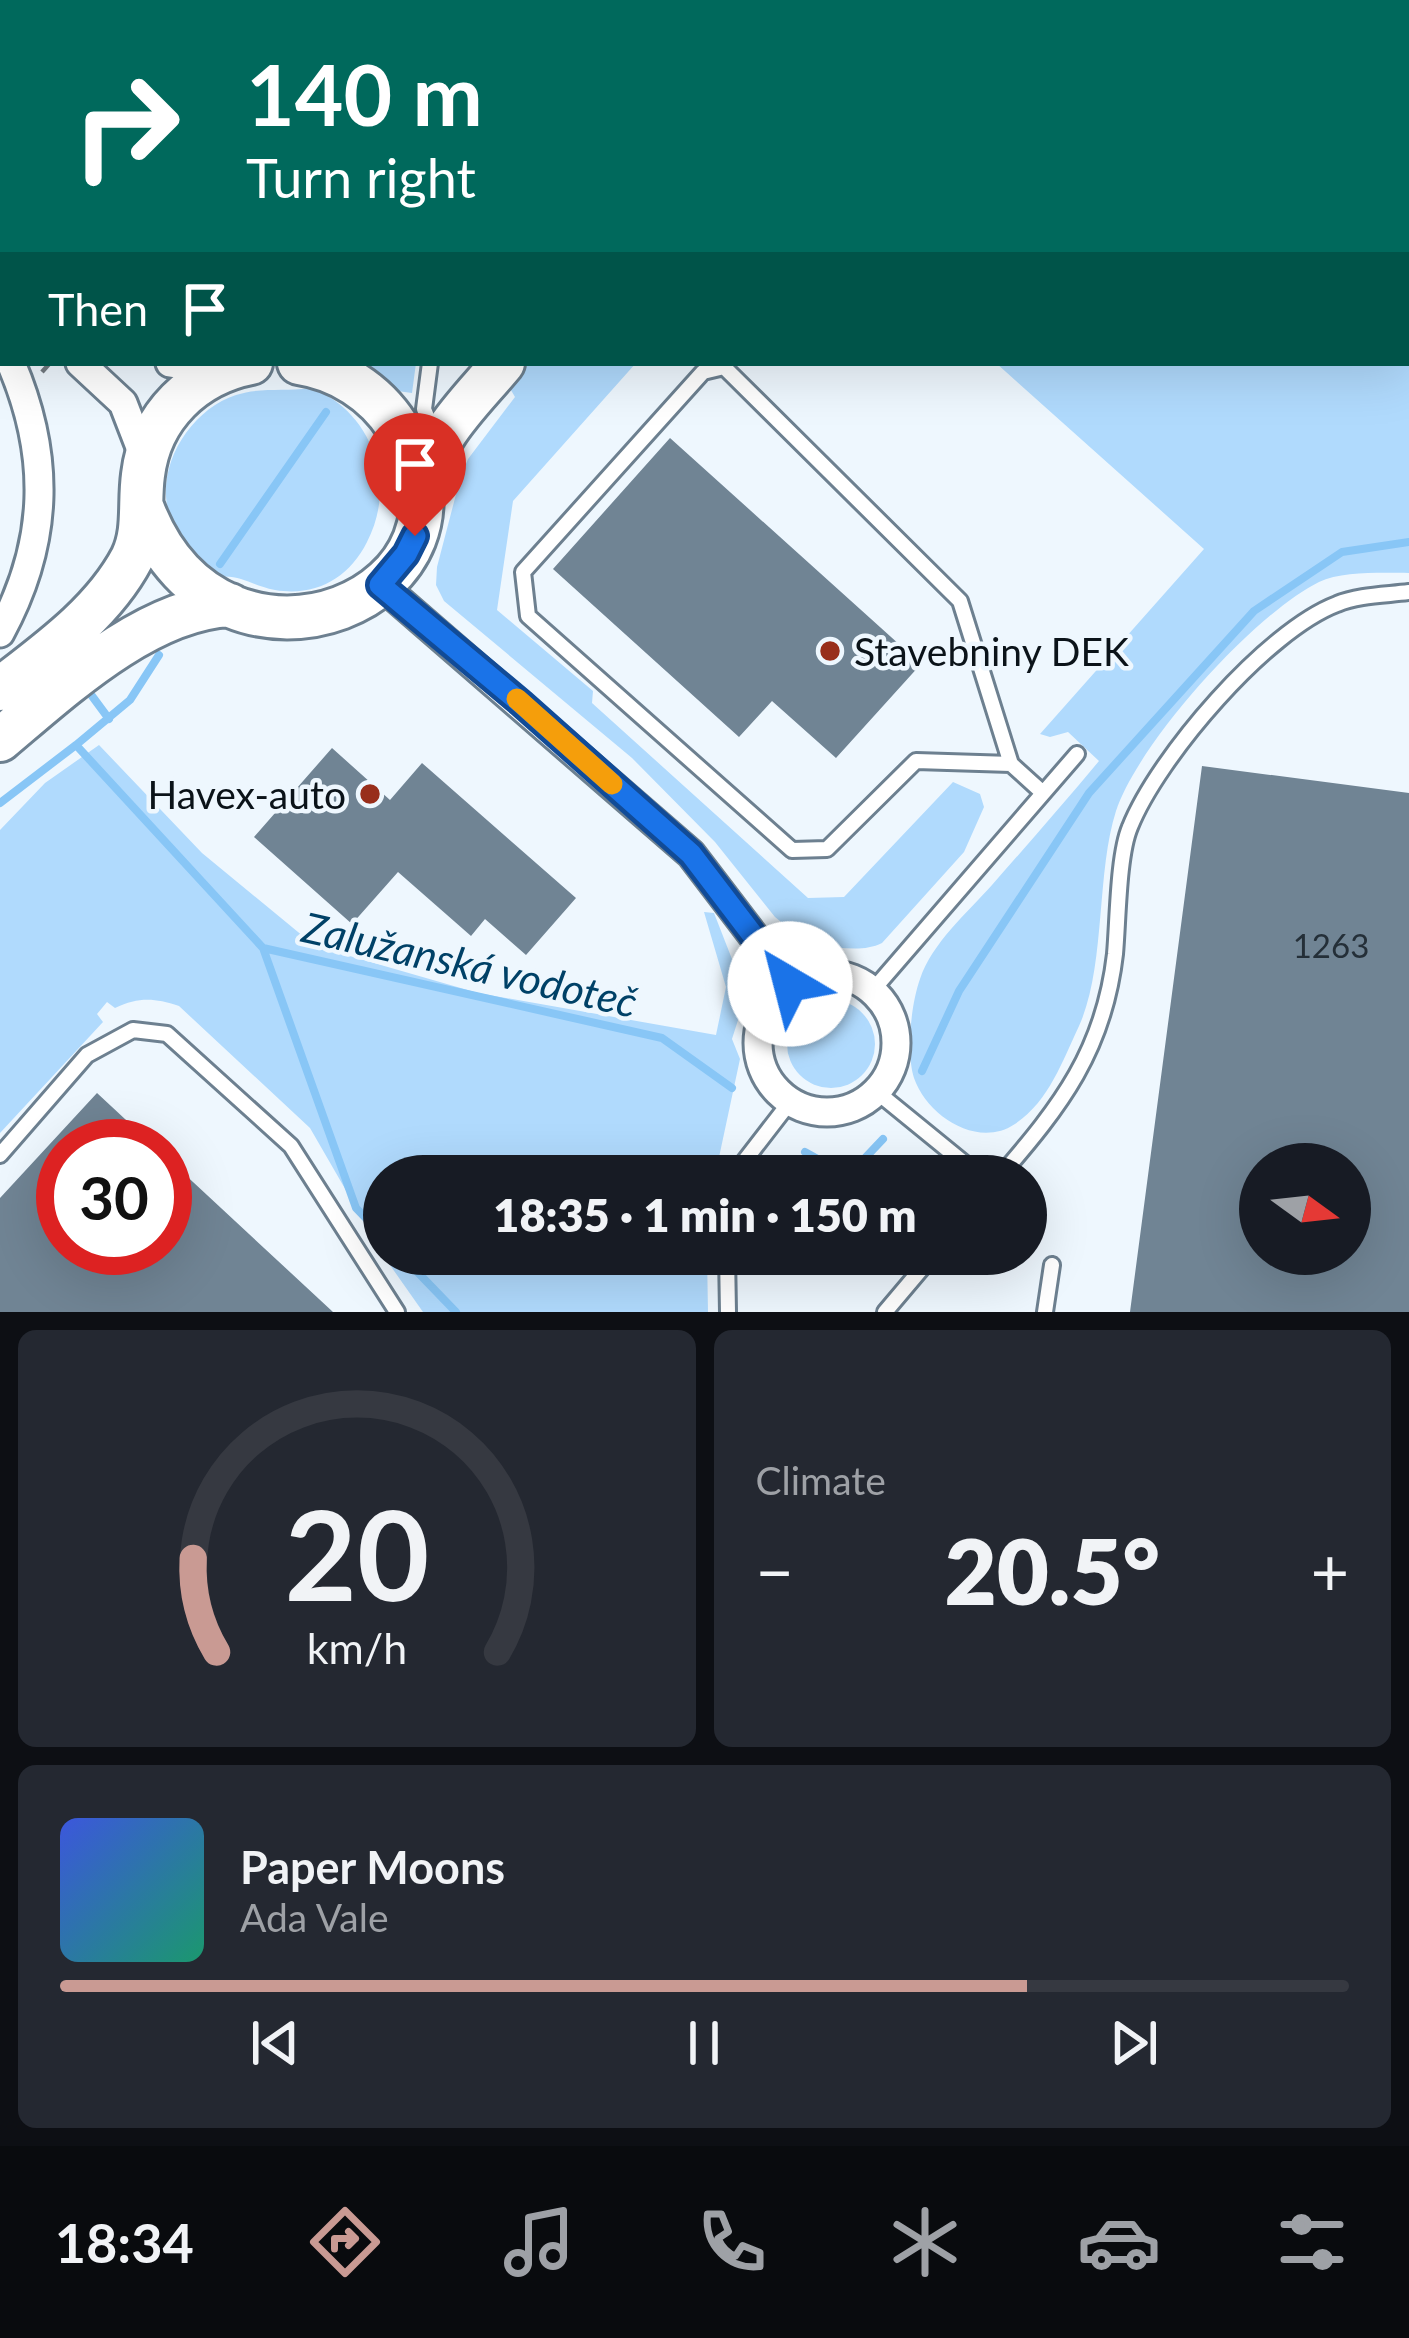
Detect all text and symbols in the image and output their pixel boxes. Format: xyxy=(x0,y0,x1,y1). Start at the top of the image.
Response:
text: 140 m xyxy=(246,43,483,144)
icon: right xyxy=(48,48,204,204)
text: Turn right xyxy=(246,145,476,210)
icon: arrive xyxy=(172,276,238,342)
text: Then xyxy=(48,282,148,336)
pin xyxy=(364,413,466,536)
icon: arrive xyxy=(382,431,448,497)
place label: Stavebniny DEK xyxy=(854,628,1129,674)
marker: Stavebniny DEK xyxy=(817,638,843,664)
place label: Havex-auto xyxy=(148,771,346,817)
marker: Havex-auto xyxy=(357,781,383,807)
water label: Zalužanská vodoteč xyxy=(297,901,642,1027)
position arrow xyxy=(727,921,853,1047)
house number: 1263 xyxy=(1293,925,1369,965)
speed limit sign: 30 xyxy=(36,1119,192,1275)
north arrow xyxy=(1239,1143,1371,1275)
map controls xyxy=(1239,1143,1371,1275)
text: 18:35 · 1 min · 150 m xyxy=(493,1188,917,1242)
text: Climate xyxy=(756,1457,886,1503)
text: 20 xyxy=(284,1478,429,1628)
text: 20.5° xyxy=(944,1516,1160,1624)
text: − xyxy=(756,1531,794,1610)
text: + xyxy=(1311,1531,1349,1610)
text: km/h xyxy=(307,1621,407,1672)
text: Paper Moons xyxy=(240,1840,505,1894)
text: Ada Vale xyxy=(240,1894,389,1940)
icon: previous xyxy=(242,2010,308,2076)
icon: pause xyxy=(671,2010,737,2076)
icon: next xyxy=(1101,2010,1167,2076)
icon: directions xyxy=(303,2200,387,2284)
icon: music xyxy=(497,2200,581,2284)
icon: phone xyxy=(690,2200,774,2284)
icon: climate xyxy=(883,2200,967,2284)
icon: car xyxy=(1077,2200,1161,2284)
icon: filters xyxy=(1270,2200,1354,2284)
text: 18:34 xyxy=(55,2210,194,2275)

